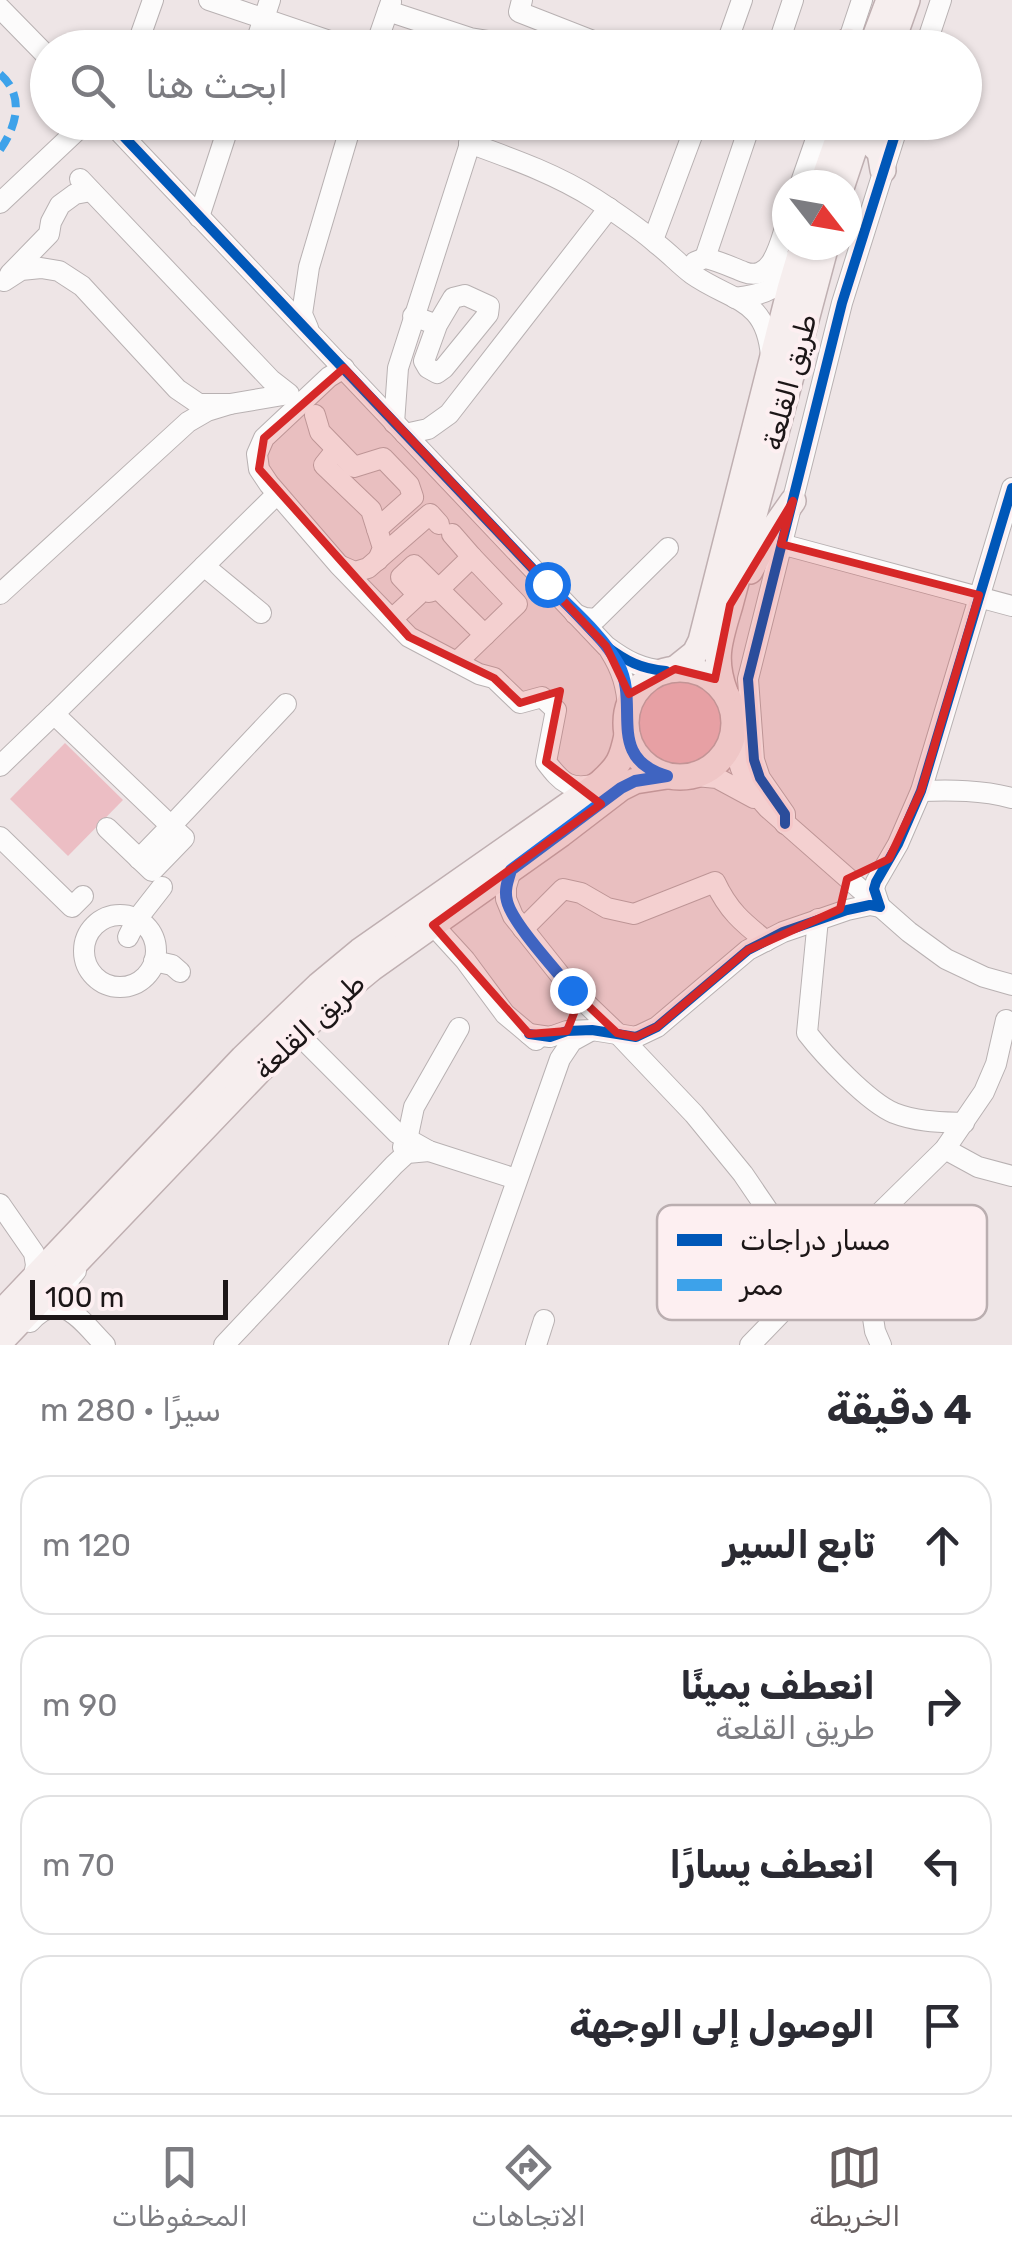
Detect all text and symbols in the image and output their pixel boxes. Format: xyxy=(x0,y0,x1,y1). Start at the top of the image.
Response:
search box xyxy=(30,30,982,140)
icon: search xyxy=(65,58,120,113)
text: ابحث هنا xyxy=(145,62,288,108)
north arrow xyxy=(772,170,862,260)
street label: طريق القلعة xyxy=(755,310,824,454)
route start xyxy=(525,562,571,608)
street label: طريق القلعة xyxy=(247,967,372,1086)
route end xyxy=(550,968,596,1014)
legend xyxy=(657,1205,987,1320)
text: مسار دراجات xyxy=(740,1224,890,1257)
text: ممر xyxy=(738,1269,783,1302)
scale bar xyxy=(30,1275,228,1320)
text: 100 m xyxy=(45,1281,124,1314)
text: 4 دقيقة xyxy=(826,1385,972,1435)
text: سيرًا · 280 m xyxy=(40,1391,221,1429)
icon: ahead xyxy=(915,1518,970,1573)
text: تابع السير xyxy=(723,1522,875,1568)
text: 120 m xyxy=(42,1526,131,1564)
text: انعطف يمينًا xyxy=(680,1663,875,1709)
icon: right xyxy=(915,1678,970,1733)
text: 90 m xyxy=(42,1686,118,1724)
text: طريق القلعة xyxy=(715,1709,875,1747)
icon: left xyxy=(915,1838,970,1893)
text: انعطف يسارًا xyxy=(669,1842,875,1888)
text: 70 m xyxy=(42,1846,115,1884)
icon: arrive xyxy=(915,1998,970,2053)
text: الوصول إلى الوجهة xyxy=(569,2002,875,2048)
tab: المحفوظات xyxy=(112,2140,248,2233)
tab: الاتجاهات xyxy=(471,2140,586,2233)
tab: الخريطة xyxy=(809,2140,900,2233)

